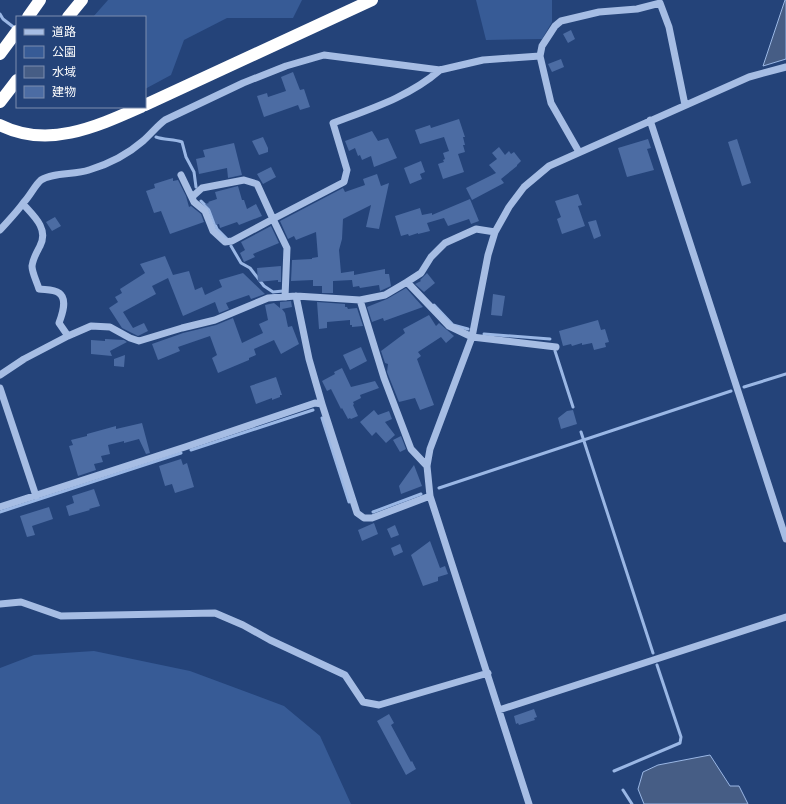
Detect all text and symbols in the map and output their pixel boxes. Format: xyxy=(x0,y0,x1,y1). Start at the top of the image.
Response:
legend xyxy=(16,16,146,108)
text: 道路 xyxy=(52,25,76,39)
text: 公園 xyxy=(52,45,76,59)
text: 水域 xyxy=(52,65,76,79)
text: 建物 xyxy=(52,85,76,99)

